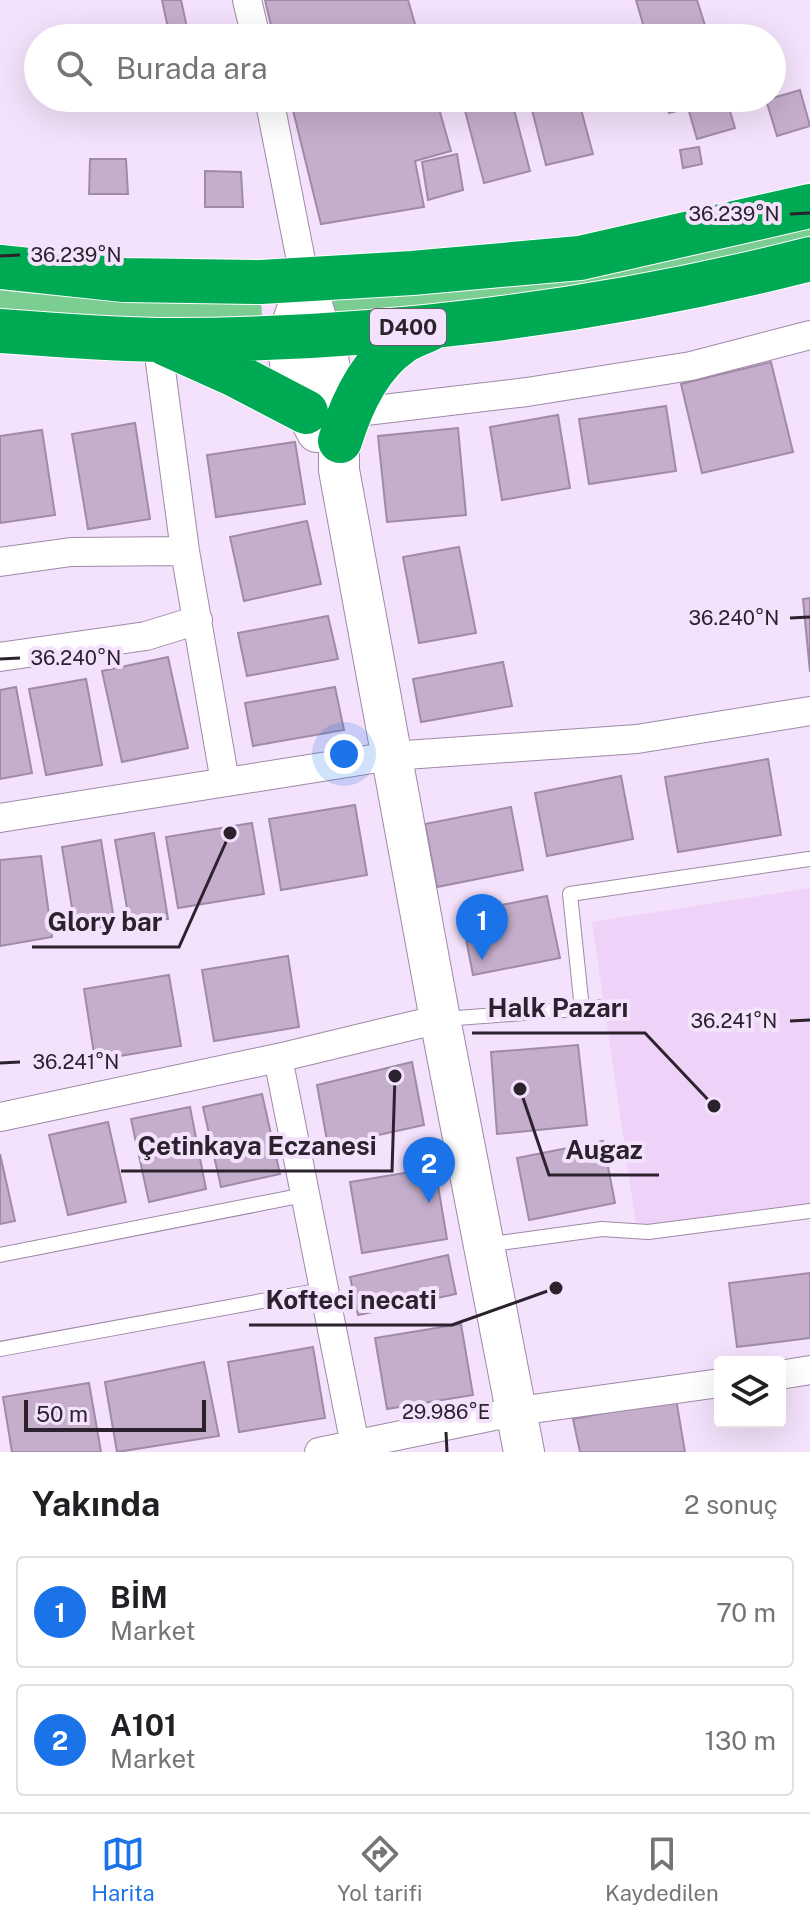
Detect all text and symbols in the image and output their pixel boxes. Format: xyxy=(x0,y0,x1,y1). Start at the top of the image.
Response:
search box xyxy=(24,24,786,112)
icon: search xyxy=(52,46,96,90)
text: Burada ara xyxy=(116,50,268,86)
text: 36.239°N xyxy=(688,202,780,226)
text: 36.239°N xyxy=(30,243,122,267)
road number: D400 xyxy=(370,309,446,345)
text: 36.240°N xyxy=(689,606,779,630)
text: 36.240°N xyxy=(31,646,121,670)
your location xyxy=(324,734,364,774)
pin: 1 xyxy=(456,894,508,960)
callout: Glory bar xyxy=(32,897,179,947)
text: Glory bar xyxy=(48,906,163,937)
callout: Halk Pazarı xyxy=(472,983,645,1033)
text: Halk Pazarı xyxy=(488,992,628,1023)
text: 36.241°N xyxy=(691,1009,777,1033)
text: 36.241°N xyxy=(33,1050,119,1074)
callout: Çetinkaya Eczanesi xyxy=(121,1121,392,1171)
callout: Augaz xyxy=(549,1125,659,1175)
text: Çetinkaya Eczanesi xyxy=(137,1130,377,1161)
text: Augaz xyxy=(565,1134,643,1165)
pin: 2 xyxy=(403,1137,455,1203)
callout: Kofteci necati xyxy=(249,1275,452,1325)
text: Kofteci necati xyxy=(265,1284,437,1315)
map controls xyxy=(714,1356,786,1428)
button: layers xyxy=(714,1356,786,1428)
scale bar xyxy=(24,1396,206,1432)
text: 29.986°E xyxy=(402,1400,490,1424)
text: 50 m xyxy=(36,1401,88,1427)
text: Yakında xyxy=(32,1484,160,1524)
text: 2 sonuç xyxy=(684,1489,778,1520)
text: BİM xyxy=(110,1579,168,1615)
text: 1 xyxy=(54,1597,66,1628)
text: 70 m xyxy=(716,1597,776,1628)
text: Market xyxy=(110,1615,196,1646)
text: A101 xyxy=(110,1707,177,1743)
text: 2 xyxy=(52,1725,68,1756)
text: 130 m xyxy=(704,1725,776,1756)
text: Market xyxy=(110,1743,196,1774)
tab: Harita xyxy=(91,1832,155,1906)
tab: Yol tarifi xyxy=(337,1832,422,1906)
tab: Kaydedilen xyxy=(605,1832,719,1906)

